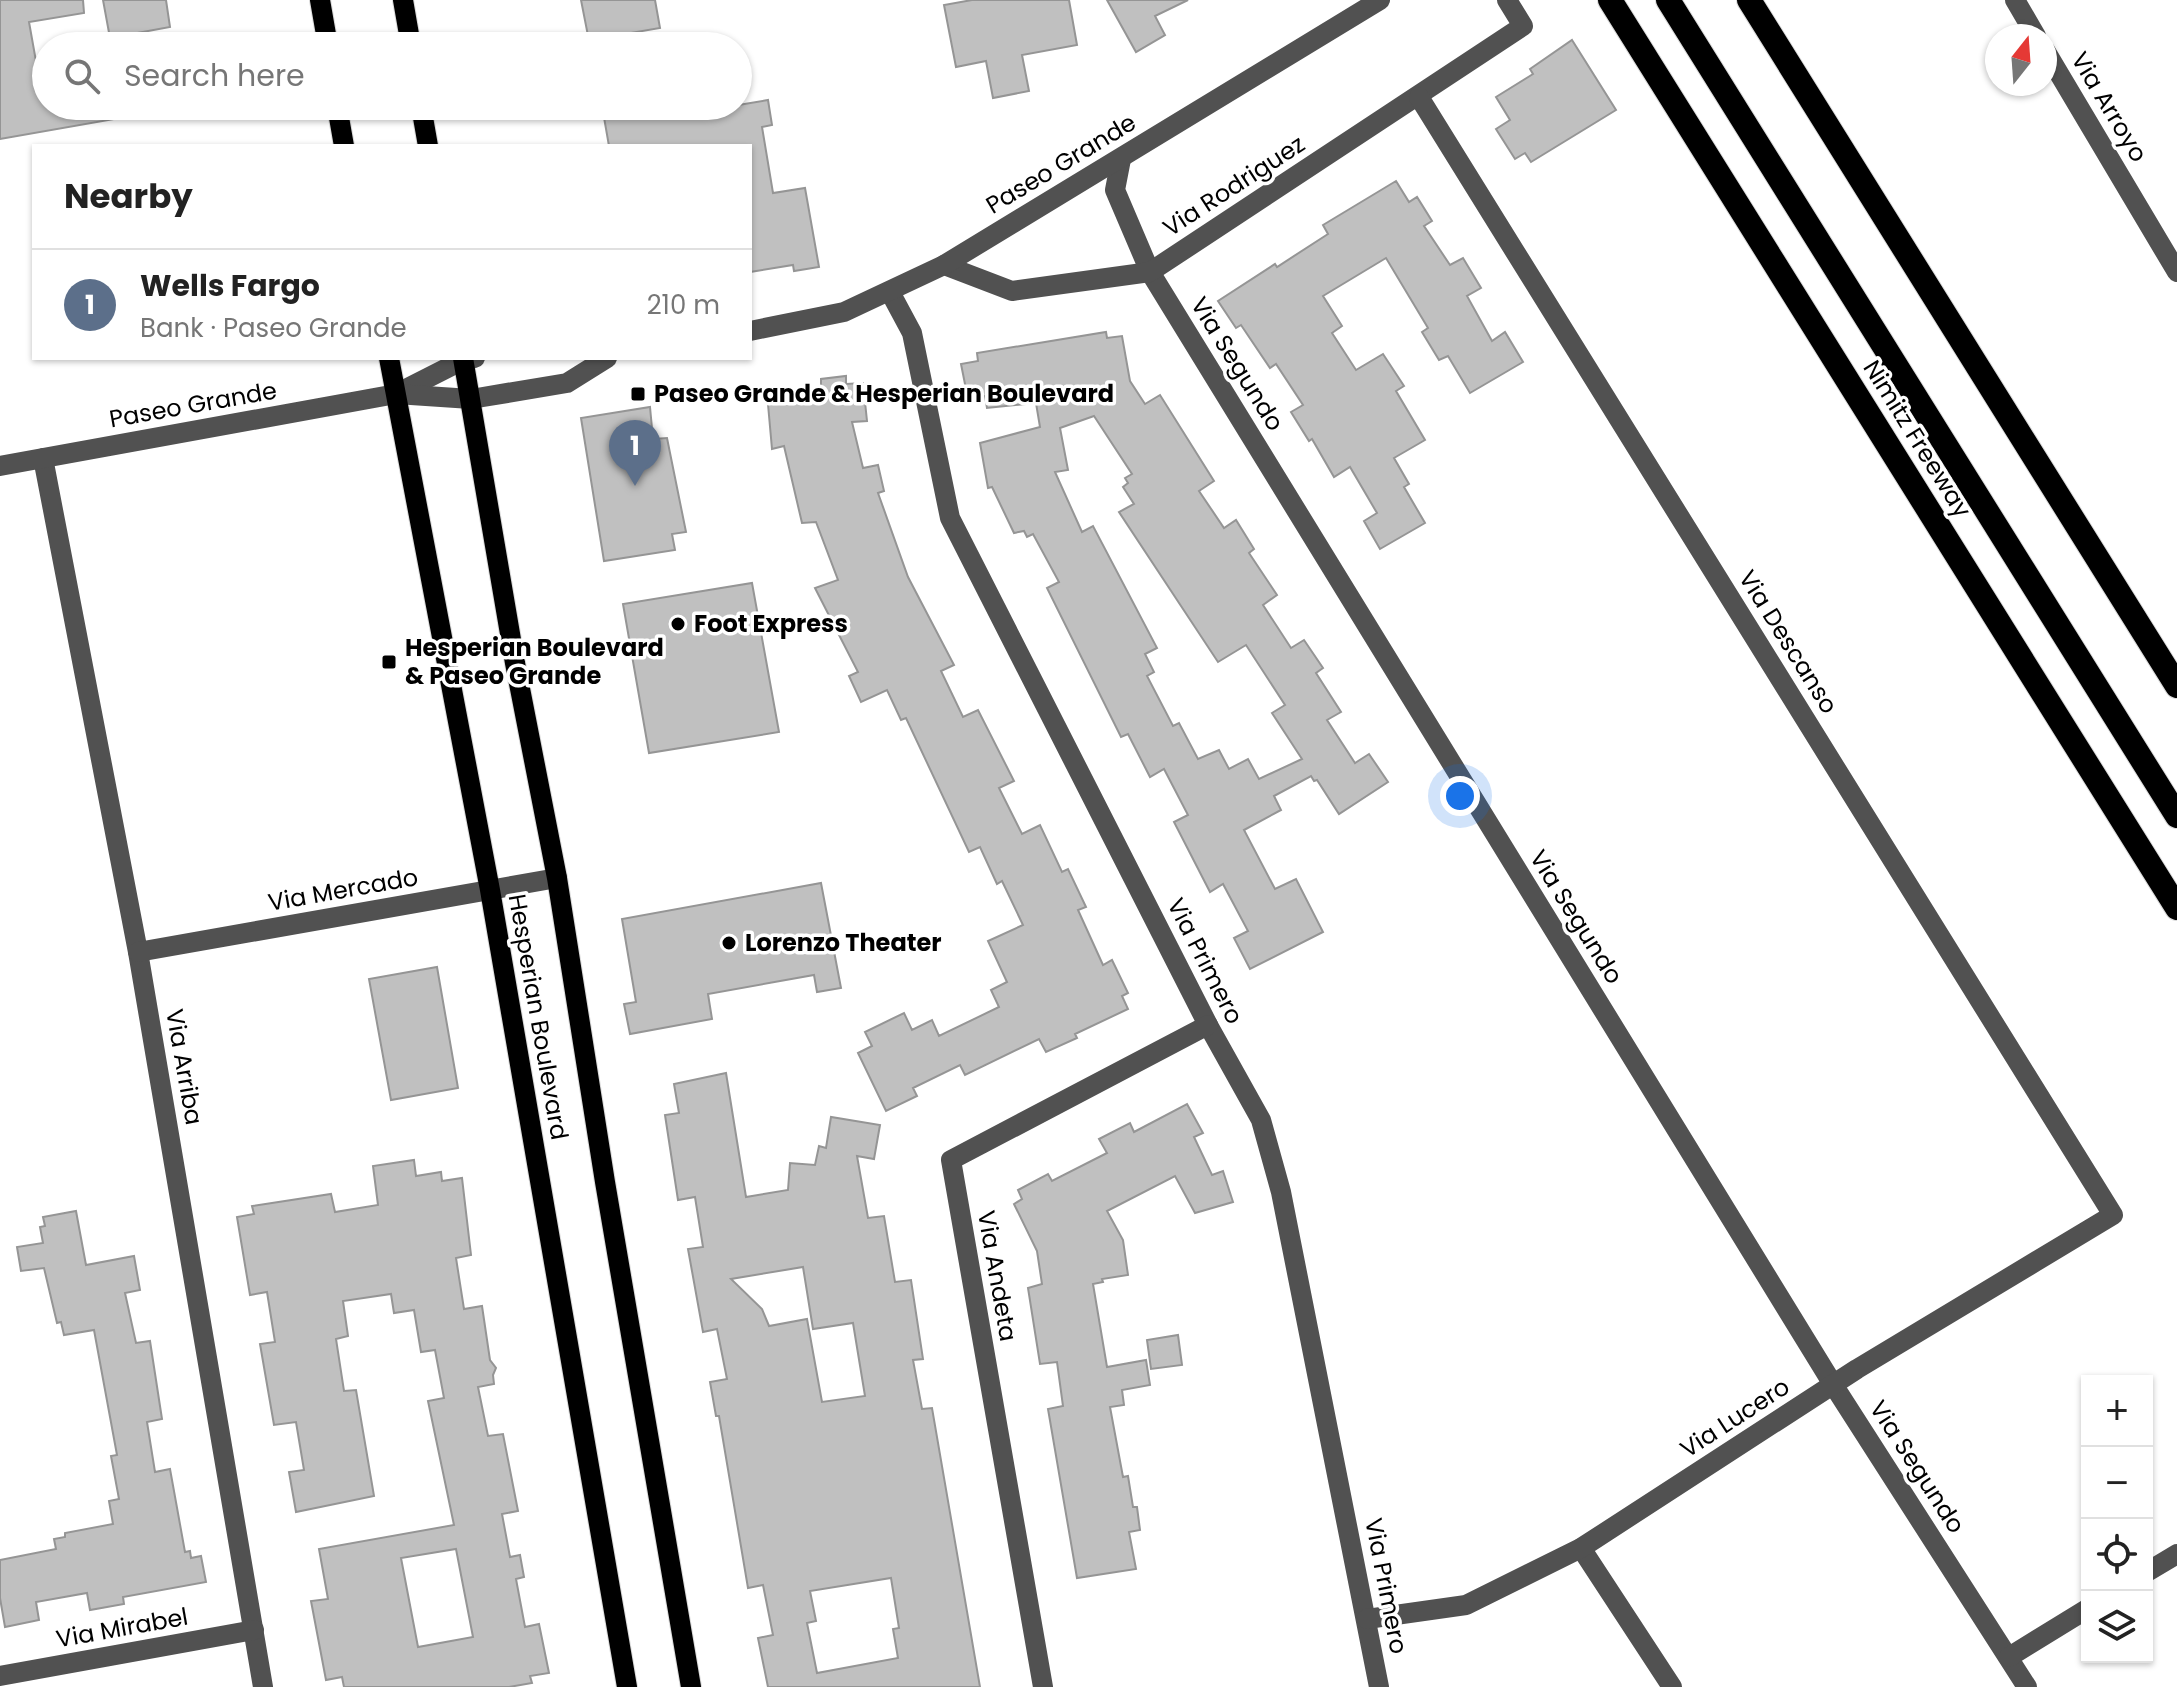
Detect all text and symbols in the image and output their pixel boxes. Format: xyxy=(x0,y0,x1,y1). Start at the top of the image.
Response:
north arrow xyxy=(1985,24,2057,96)
search box xyxy=(32,32,752,120)
street label: Via Arroyo xyxy=(2064,45,2155,168)
icon: search xyxy=(60,54,104,98)
text: Search here xyxy=(124,54,305,97)
street label: Paseo Grande xyxy=(980,106,1142,221)
street label: Via Rodriguez xyxy=(1156,127,1311,244)
text: Nearby xyxy=(64,172,193,220)
text: Wells Fargo xyxy=(140,264,320,307)
text: 1 xyxy=(85,287,95,323)
text: 210 m xyxy=(647,287,720,323)
street label: Via Segundo xyxy=(1183,290,1292,437)
text: Bank · Paseo Grande xyxy=(140,310,407,346)
street label: Nimitz Freeway xyxy=(1856,354,1979,524)
street label: Paseo Grande xyxy=(107,374,279,435)
place label: Paseo Grande & Hesperian Boulevard xyxy=(654,377,1114,410)
marker: Paseo Grande & Hesperian Boulevard xyxy=(629,385,647,403)
pin: 1 xyxy=(609,420,661,486)
street label: Via Descanso xyxy=(1731,564,1846,720)
place label: Foot Express xyxy=(694,607,848,640)
marker: Foot Express xyxy=(669,615,687,633)
place label: Hesperian Boulevard & Paseo Grande xyxy=(405,631,664,692)
marker: Hesperian Boulevard & Paseo Grande xyxy=(380,653,398,671)
your location xyxy=(1440,776,1480,816)
street label: Via Segundo xyxy=(1522,843,1631,990)
street label: Via Mercado xyxy=(265,860,420,919)
street label: Hesperian Boulevard xyxy=(501,891,576,1142)
street label: Via Primero xyxy=(1160,892,1251,1029)
place label: Lorenzo Theater xyxy=(745,926,942,959)
marker: Lorenzo Theater xyxy=(720,934,738,952)
street label: Via Arriba xyxy=(158,1006,211,1127)
street label: Via Andeta xyxy=(970,1208,1025,1344)
street label: Via Lucero xyxy=(1674,1370,1796,1465)
map controls xyxy=(2081,1375,2153,1663)
button: + xyxy=(2081,1375,2153,1447)
street label: Via Segundo xyxy=(1862,1394,1973,1540)
button: − xyxy=(2081,1447,2153,1519)
street label: Via Primero xyxy=(1357,1515,1416,1657)
button: locate xyxy=(2081,1519,2153,1591)
button: layers xyxy=(2081,1591,2153,1663)
street label: Via Mirabel xyxy=(53,1600,191,1655)

